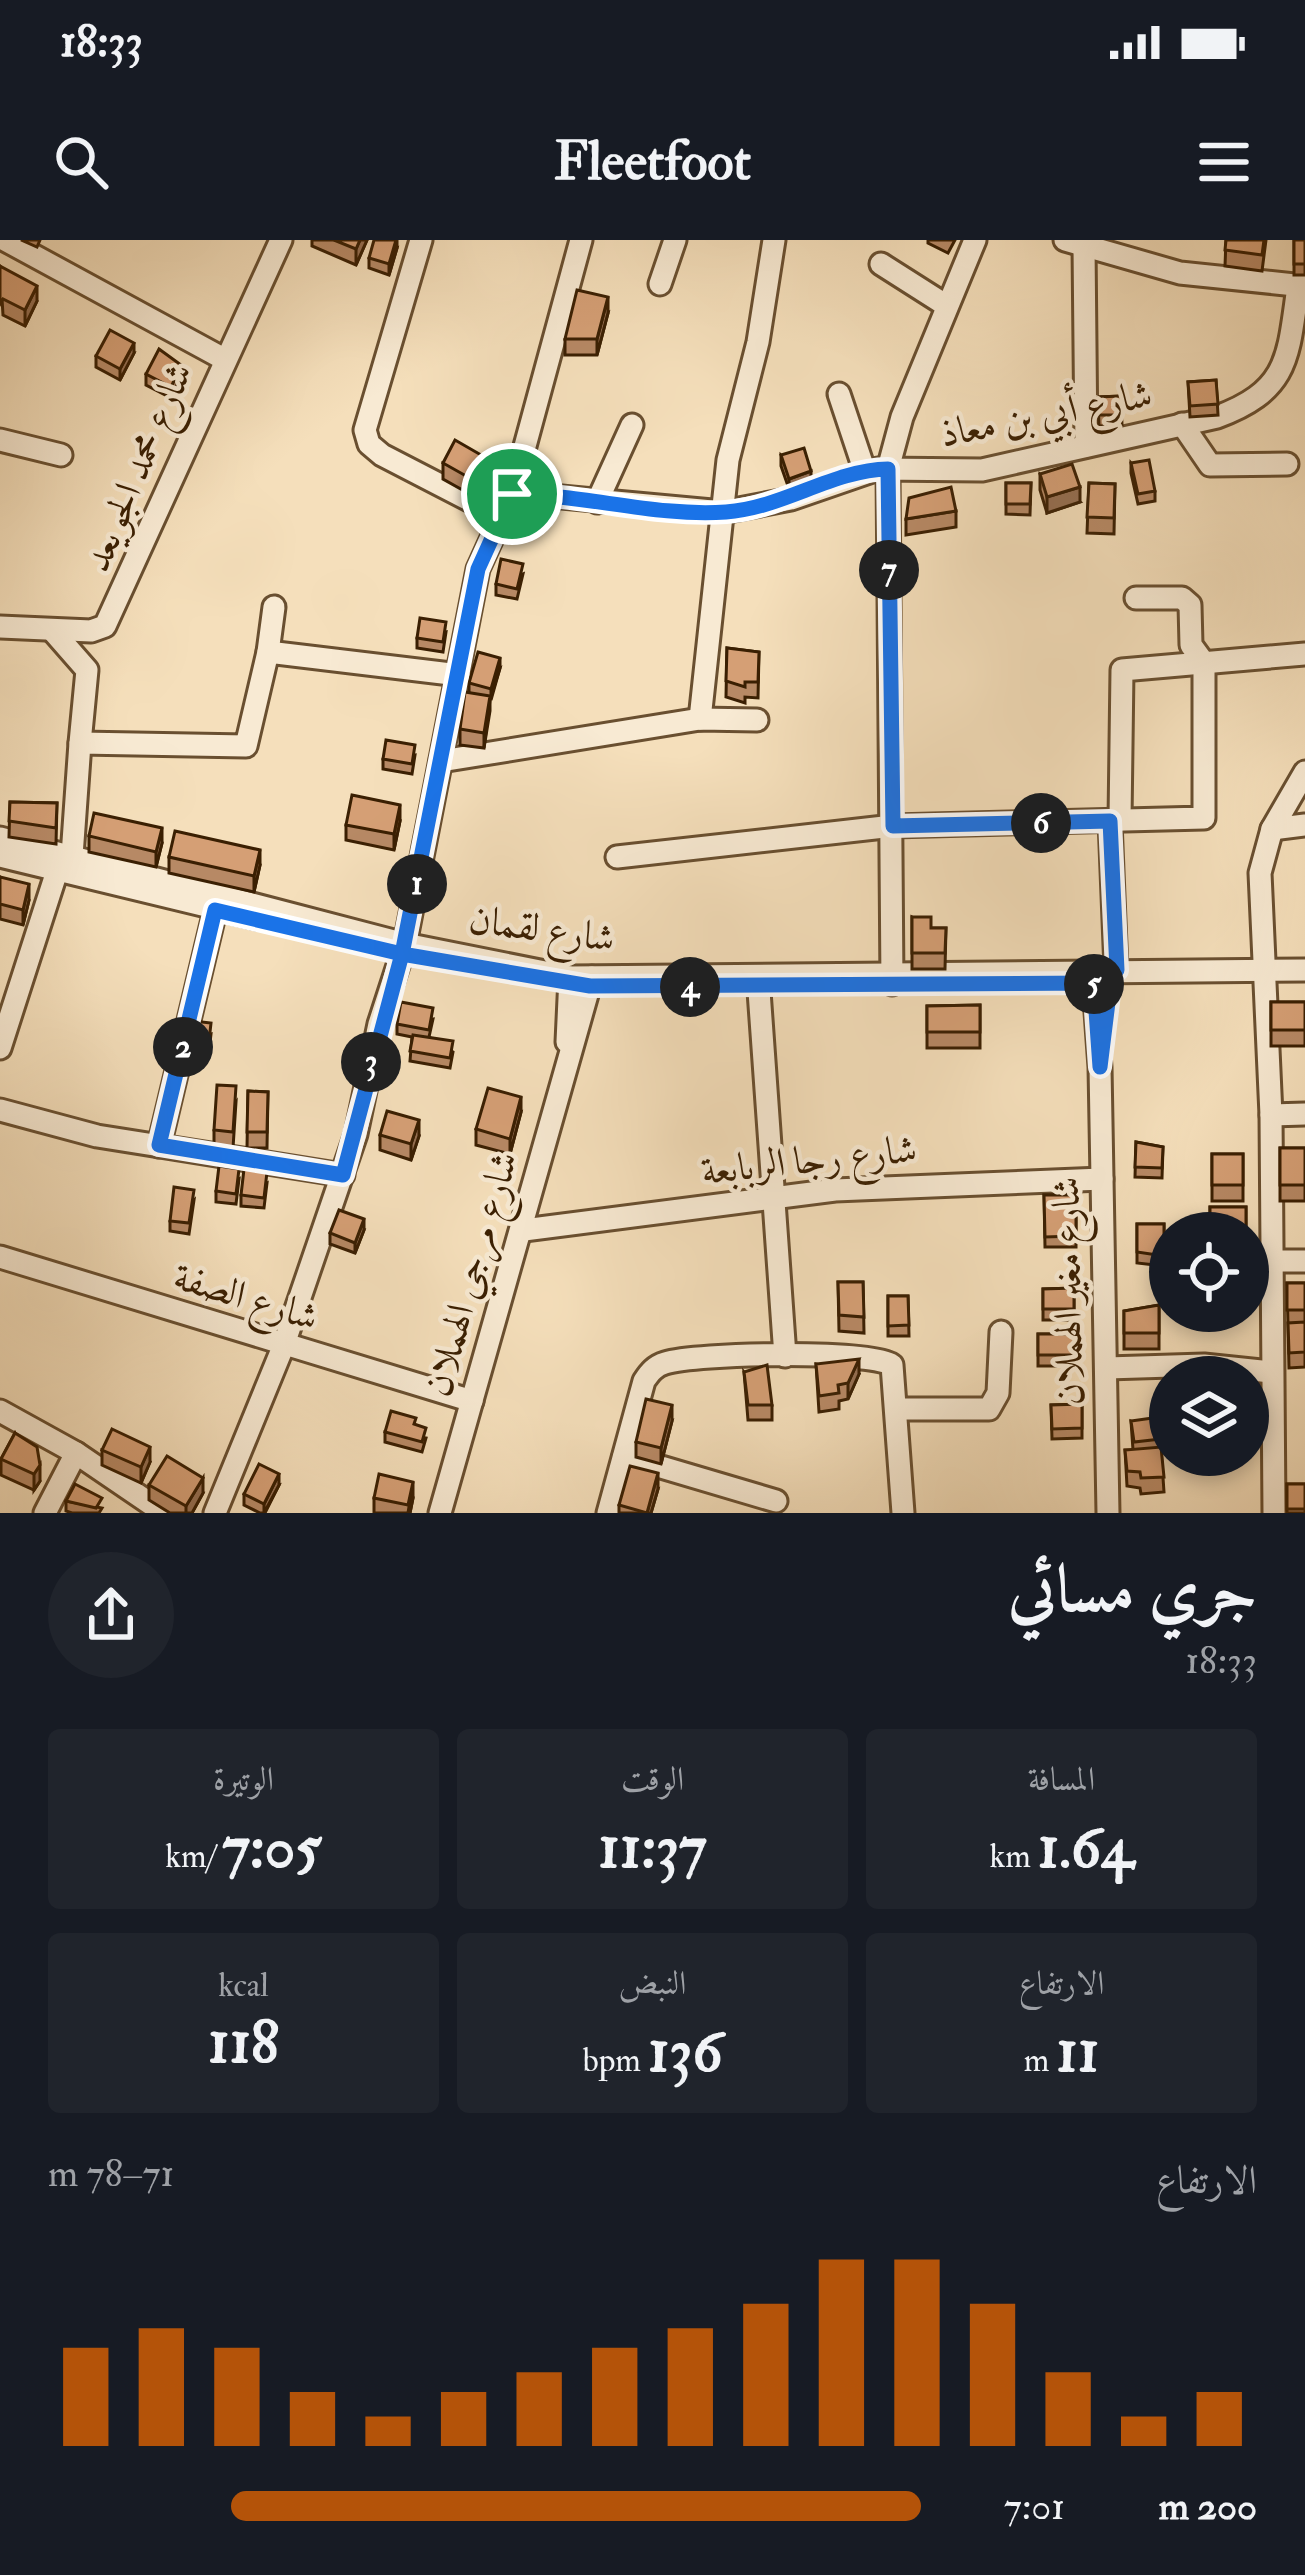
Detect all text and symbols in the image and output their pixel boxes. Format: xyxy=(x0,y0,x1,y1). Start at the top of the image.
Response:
text: 18:33 xyxy=(60,14,143,70)
text: Fleetfoot xyxy=(554,128,751,196)
icon: search xyxy=(48,129,114,195)
icon: menu xyxy=(1191,129,1257,195)
street label: شارع محمد الجويعد xyxy=(72,355,210,582)
street label: شارع أبي بن معاذ xyxy=(935,366,1158,465)
pin xyxy=(461,443,563,545)
icon: arrive xyxy=(479,461,545,527)
pin: 7 xyxy=(859,540,919,600)
text: 7 xyxy=(881,549,897,590)
pin: 6 xyxy=(1011,793,1071,853)
text: 6 xyxy=(1033,802,1049,843)
pin: 1 xyxy=(387,854,447,914)
text: 1 xyxy=(411,863,423,904)
street label: شارع لقمان xyxy=(465,895,618,970)
pin: 5 xyxy=(1064,954,1124,1014)
pin: 4 xyxy=(660,957,720,1017)
text: 5 xyxy=(1087,963,1101,1004)
text: 4 xyxy=(681,966,699,1007)
pin: 2 xyxy=(153,1017,213,1077)
text: 2 xyxy=(175,1026,191,1067)
pin: 3 xyxy=(341,1032,401,1092)
text: 3 xyxy=(365,1041,377,1082)
street label: شارع رجا الربابعة xyxy=(699,1124,920,1203)
street label: شارع مرجي الهملان xyxy=(413,1146,536,1404)
street label: شارع مغير الهملان xyxy=(1042,1176,1101,1406)
map controls xyxy=(1149,1212,1269,1476)
button: locate xyxy=(1149,1212,1269,1332)
street label: شارع الصفة xyxy=(166,1252,324,1349)
button: layers xyxy=(1149,1356,1269,1476)
text: جري مسائي xyxy=(1008,1549,1257,1632)
button: share xyxy=(48,1552,174,1678)
text: 18:33 xyxy=(1185,1636,1257,1685)
text: الوتيرة xyxy=(213,1759,274,1800)
text: الوقت xyxy=(621,1759,684,1800)
text: المسافة xyxy=(1028,1759,1095,1800)
text: 7:05 xyxy=(222,1811,322,1886)
text: 11:37 xyxy=(598,1811,707,1886)
text: 1.64 xyxy=(1038,1811,1133,1886)
text: /km xyxy=(165,1836,222,1877)
text: km xyxy=(990,1836,1038,1877)
text: النبض xyxy=(618,1963,687,2004)
text: الارتفاع xyxy=(1019,1963,1104,2004)
text: kcal xyxy=(218,1965,269,2006)
text: 118 xyxy=(208,2006,279,2081)
text: 136 xyxy=(648,2015,723,2090)
text: 11 xyxy=(1056,2015,1099,2090)
text: bpm xyxy=(582,2040,648,2081)
text: m xyxy=(1024,2040,1056,2081)
text: 71–78 m xyxy=(48,2149,174,2198)
text: الارتفاع xyxy=(1156,2156,1257,2205)
text: 7:01 xyxy=(1004,2482,1065,2531)
text: 200 m xyxy=(1159,2482,1257,2531)

